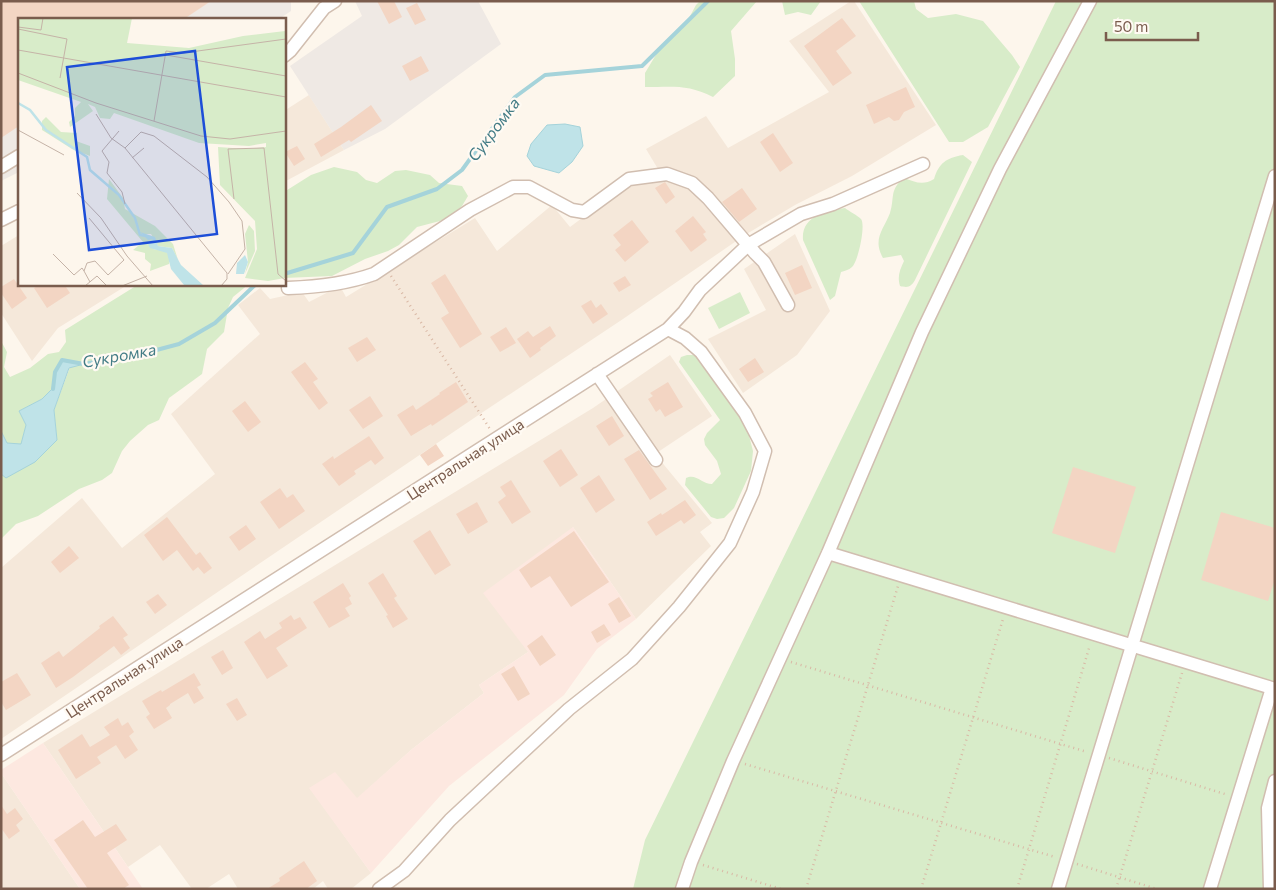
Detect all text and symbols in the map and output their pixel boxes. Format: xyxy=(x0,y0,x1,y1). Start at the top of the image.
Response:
scale bar xyxy=(1106,10,1198,42)
text: 50 m xyxy=(1114,17,1148,35)
inset map xyxy=(18,18,285,285)
water label: Сукромка xyxy=(463,93,523,165)
water label: Сукромка xyxy=(81,339,157,371)
street label: Центральная улица xyxy=(403,414,527,504)
street label: Центральная улица xyxy=(62,632,186,722)

